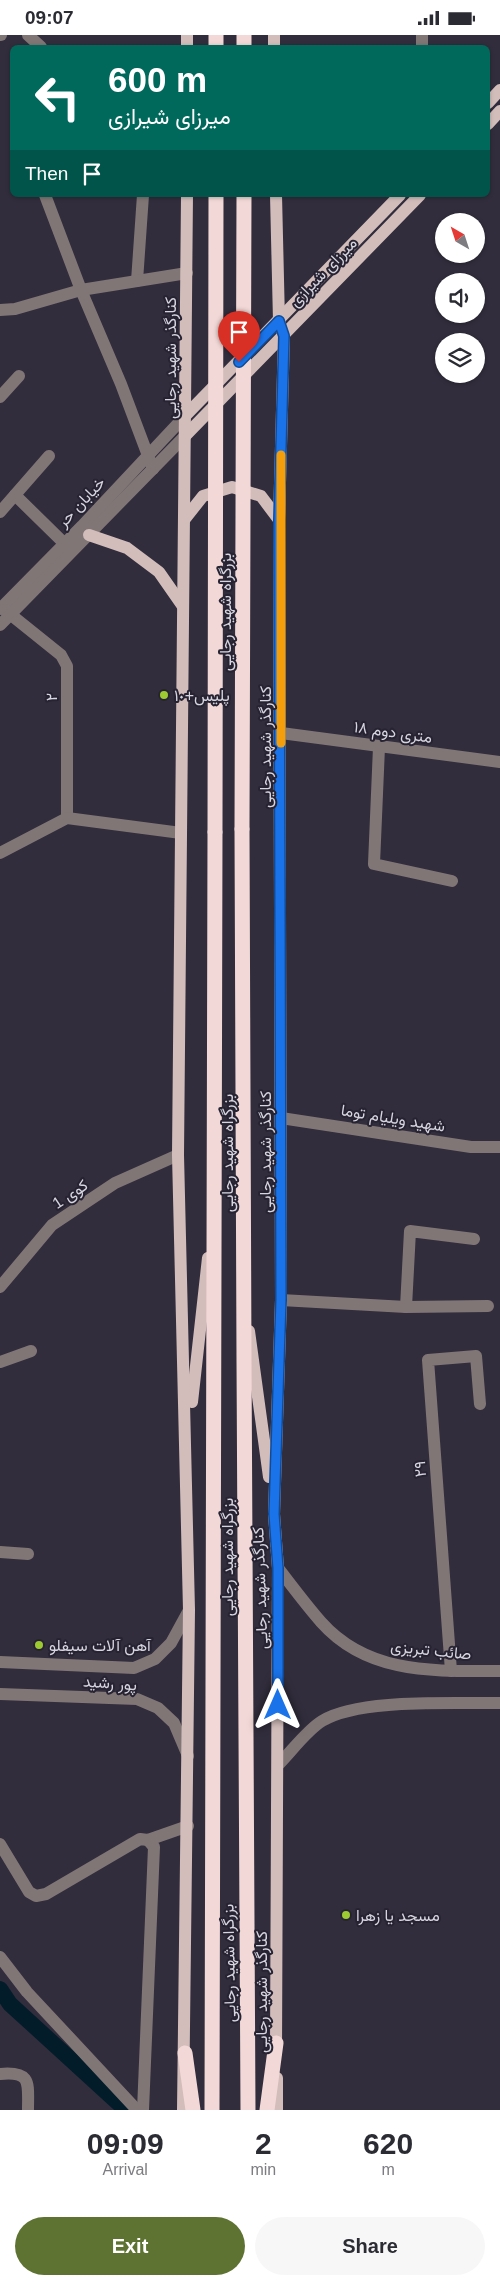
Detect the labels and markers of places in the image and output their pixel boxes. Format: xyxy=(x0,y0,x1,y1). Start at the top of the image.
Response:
pin xyxy=(218,311,260,362)
place label: پلیس+١٠ xyxy=(174,687,230,707)
marker: پلیس+١٠ xyxy=(158,689,170,701)
place label: آهن آلات سیفلو xyxy=(49,1637,152,1656)
marker: آهن آلات سیفلو xyxy=(33,1639,45,1651)
place label: مسجد یا زهرا xyxy=(356,1907,440,1926)
marker: مسجد یا زهرا xyxy=(340,1909,352,1921)

